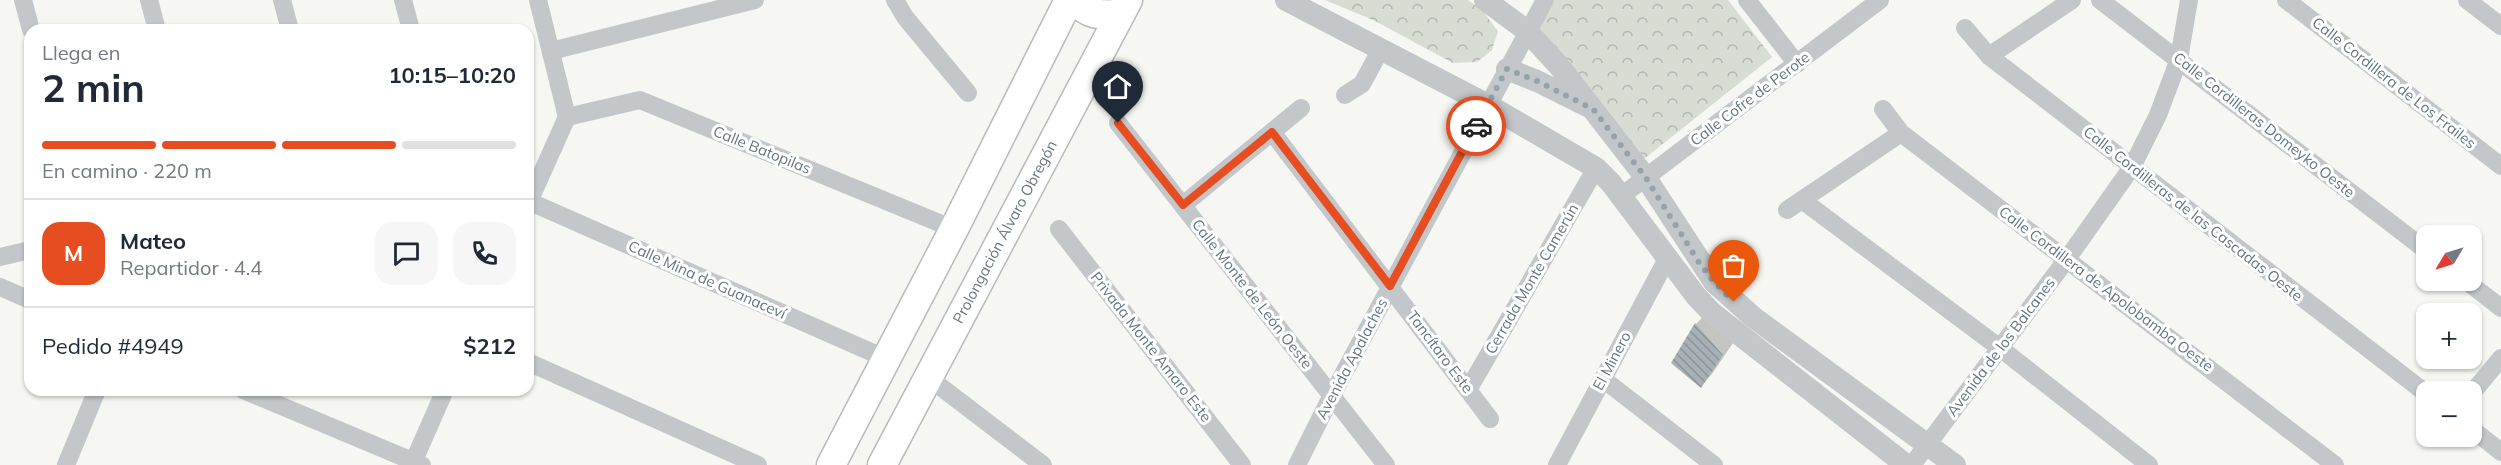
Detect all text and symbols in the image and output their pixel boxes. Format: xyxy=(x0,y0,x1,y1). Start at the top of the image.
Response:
street label: Calle Cordillera de Los Frailes xyxy=(2309,13,2480,152)
text: Llega en xyxy=(42,40,120,65)
street label: Calle Cofre de Perote xyxy=(1686,47,1813,150)
street label: Calle Cordilleras Domeyko Oeste xyxy=(2170,48,2359,201)
text: 10:15–10:20 xyxy=(388,61,516,89)
pin xyxy=(1092,61,1143,123)
text: 2 min xyxy=(42,63,145,112)
icon: home xyxy=(1101,70,1134,103)
courier xyxy=(1446,96,1506,156)
icon: car xyxy=(1460,110,1493,143)
street label: Calle Batopilas xyxy=(711,121,814,178)
street label: Calle Cordilleras de las Cascadas Oeste xyxy=(2080,122,2307,305)
street label: Prolongación Álvaro Obregón xyxy=(948,137,1061,327)
text: En camino · 220 m xyxy=(42,158,212,183)
street label: Cerrada Monte Camerún xyxy=(1481,200,1582,357)
street label: Calle Cordillera de Apolobamba Oeste xyxy=(1995,202,2217,375)
street label: Calle Monte de León Oeste xyxy=(1188,215,1317,372)
button: chat xyxy=(375,222,438,285)
button: phone xyxy=(453,222,516,285)
north arrow xyxy=(2416,225,2482,291)
map controls xyxy=(2416,225,2482,447)
text: Mateo xyxy=(120,227,186,255)
street label: Calle Mina de Guanaceví xyxy=(625,236,790,324)
text: M xyxy=(64,239,83,267)
pin xyxy=(1708,240,1759,302)
icon: bag xyxy=(1717,249,1750,282)
text: Repartidor · 4.4 xyxy=(120,255,262,280)
street label: Privada Monte Amaro Este xyxy=(1087,268,1216,426)
street label: Avenida de los Balcanes xyxy=(1942,273,2059,420)
street label: Avenida Apalaches xyxy=(1312,295,1391,423)
button: + xyxy=(2416,303,2482,369)
street label: Tancítaro Este xyxy=(1403,307,1478,397)
street label: El Minero xyxy=(1588,328,1635,393)
text: Pedido #4949 xyxy=(42,332,184,360)
text: $212 xyxy=(463,332,516,360)
button: − xyxy=(2416,381,2482,447)

